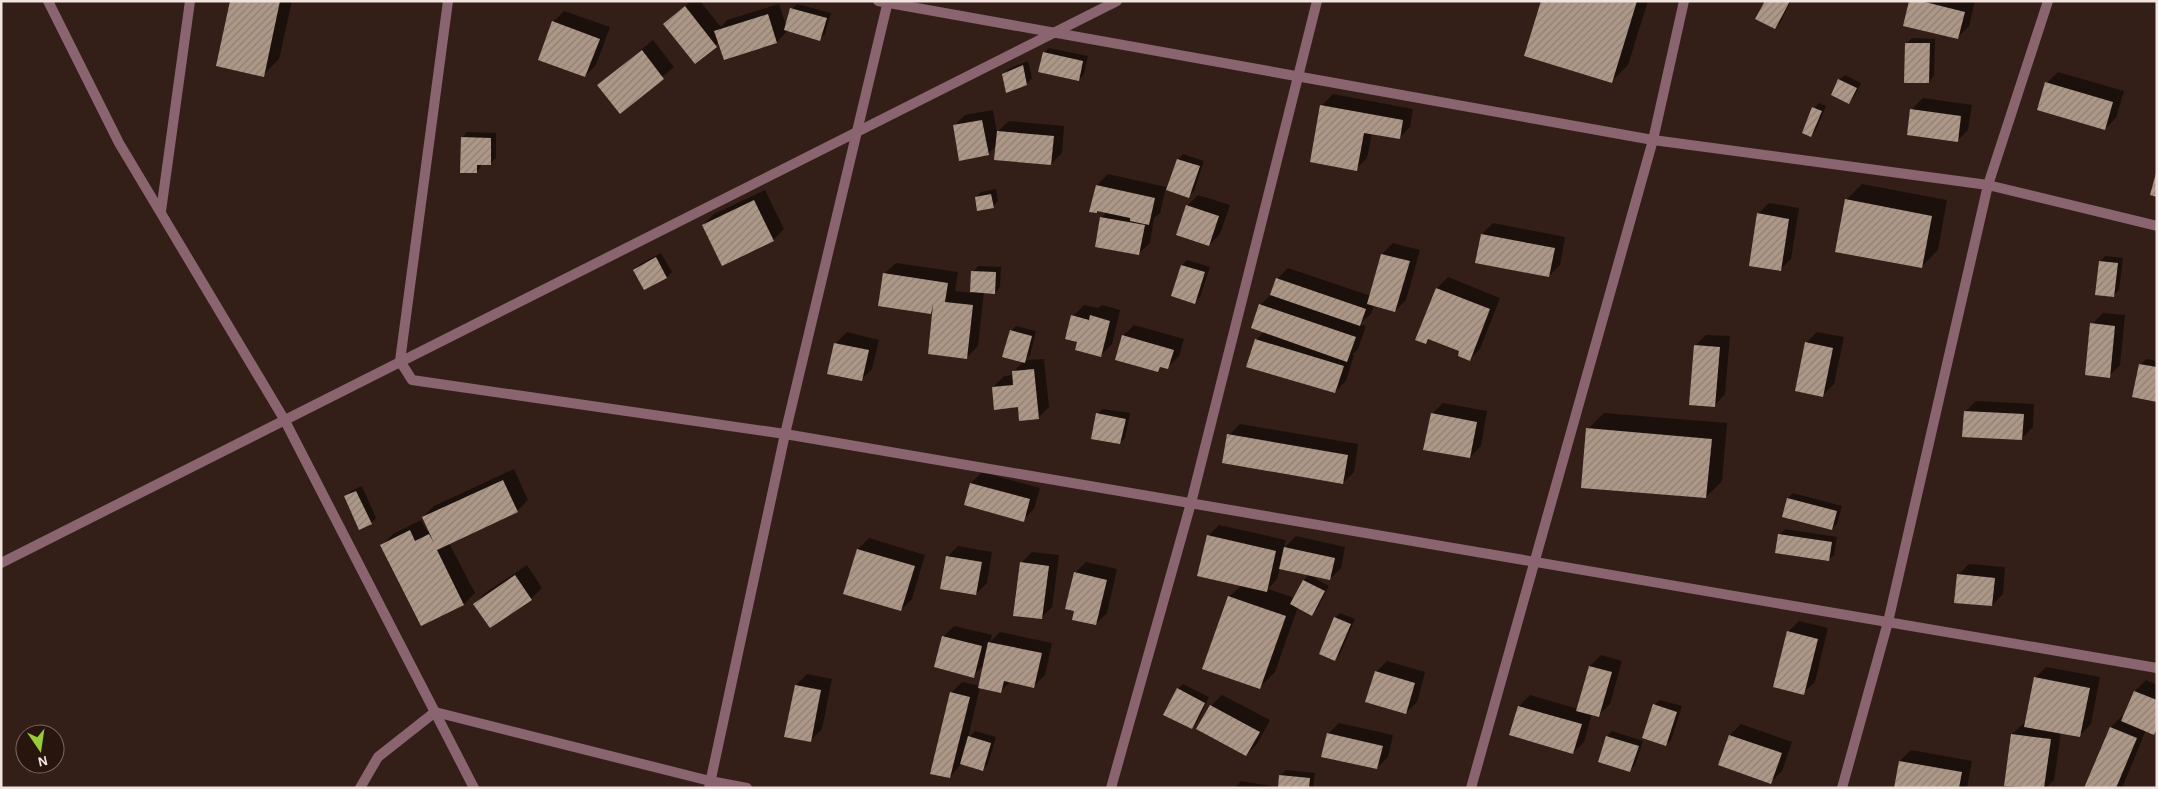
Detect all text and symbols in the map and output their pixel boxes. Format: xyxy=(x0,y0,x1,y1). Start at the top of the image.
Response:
north arrow xyxy=(15,724,65,774)
text: N xyxy=(36,753,49,769)

